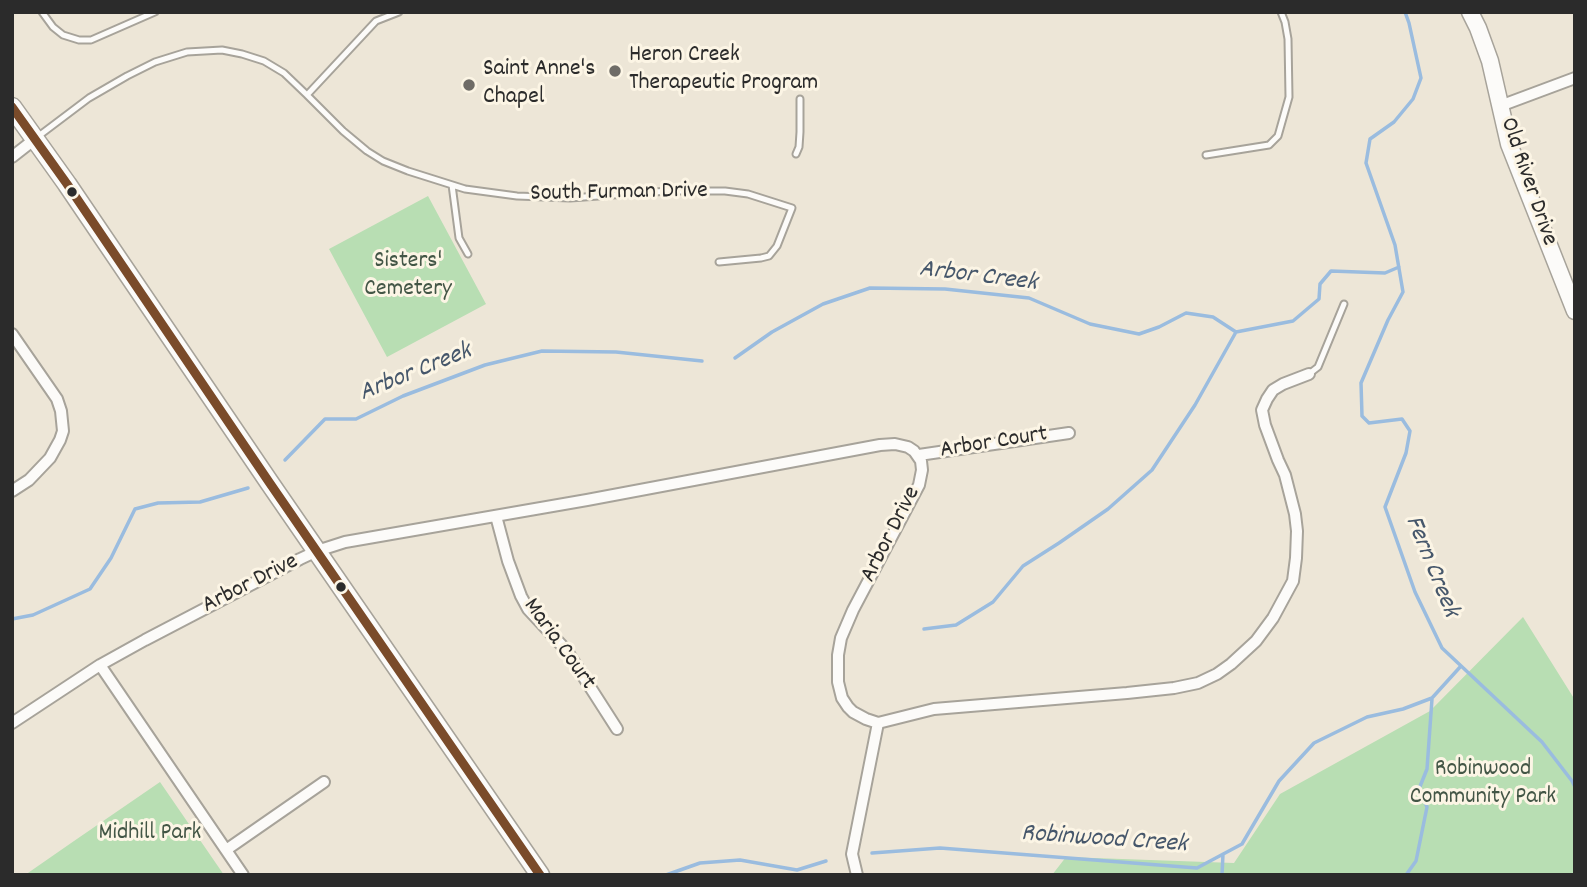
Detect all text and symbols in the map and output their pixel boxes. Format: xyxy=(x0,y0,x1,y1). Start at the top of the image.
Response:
place label: Heron Creek Therapeutic Program xyxy=(629,43,818,99)
place label: Saint Anne's Chapel xyxy=(483,57,595,113)
marker: Heron Creek Therapeutic Program xyxy=(607,63,623,79)
marker: Saint Anne's Chapel xyxy=(461,77,477,93)
street label: Old River Drive xyxy=(1492,114,1562,250)
street label: South Furman Drive xyxy=(530,178,708,210)
unlabelled marker xyxy=(65,185,79,199)
park label: Sisters' Cemetery xyxy=(364,249,452,305)
water label: Arbor Creek xyxy=(917,255,1039,301)
water label: Arbor Creek xyxy=(355,337,477,411)
street label: Arbor Court xyxy=(938,421,1050,467)
street label: Arbor Drive xyxy=(856,482,928,588)
water label: Fern Creek xyxy=(1396,512,1464,622)
street label: Arbor Drive xyxy=(198,549,304,621)
unlabelled marker xyxy=(334,580,348,594)
street label: Maria Court xyxy=(515,594,601,696)
park label: Robinwood Community Park xyxy=(1410,757,1556,813)
water label: Robinwood Creek xyxy=(1020,820,1188,862)
park label: Midhill Park xyxy=(99,821,201,849)

